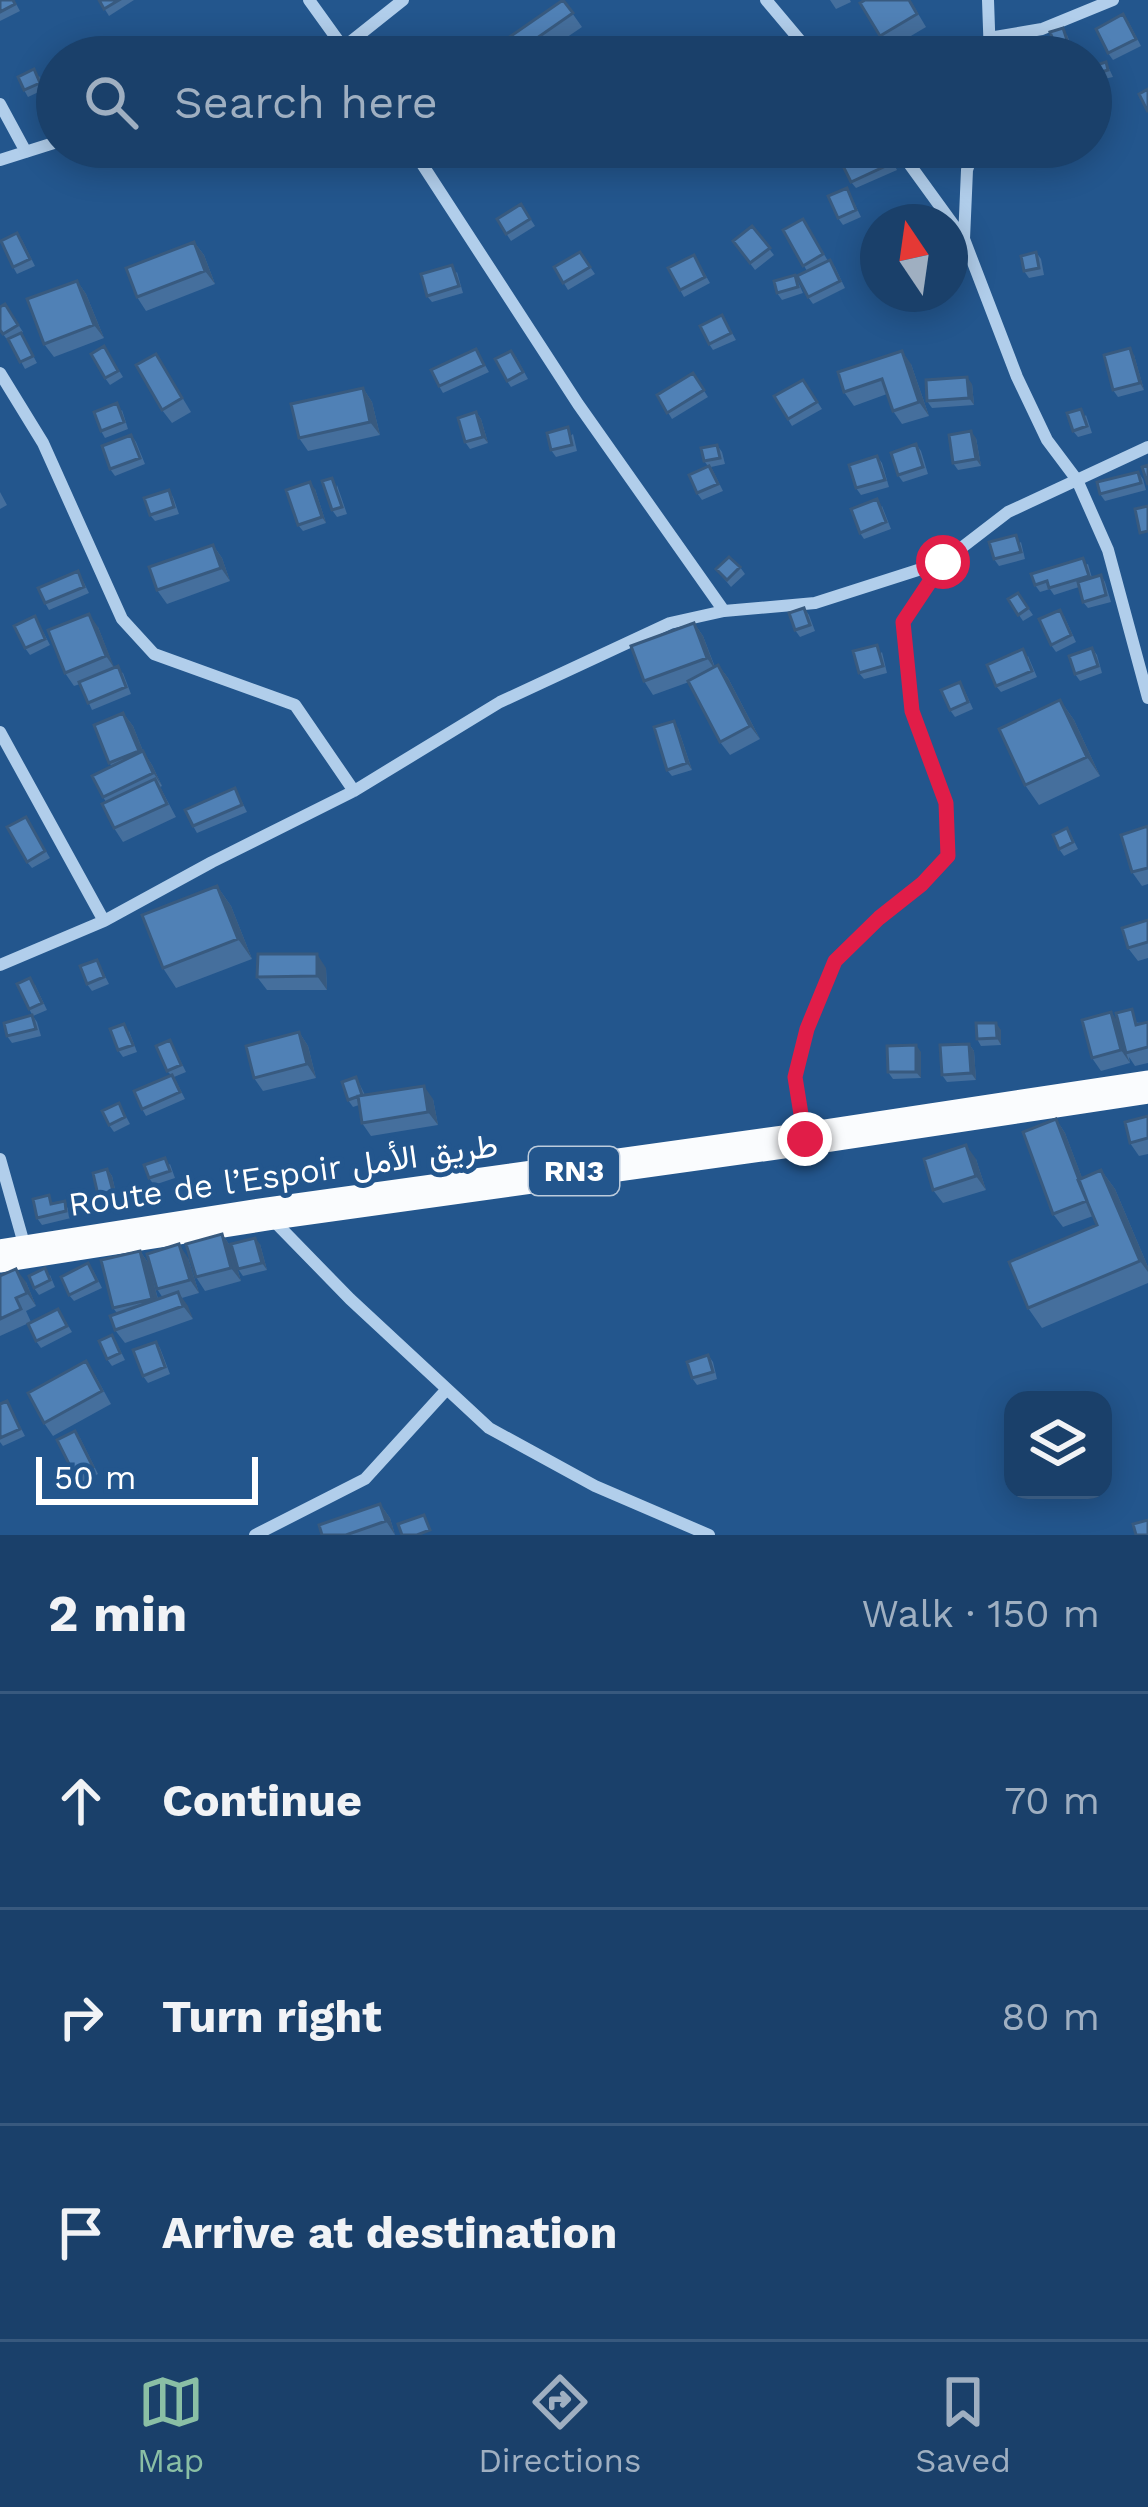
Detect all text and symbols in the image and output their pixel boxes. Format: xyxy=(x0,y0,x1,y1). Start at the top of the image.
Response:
search box xyxy=(36,36,1112,168)
icon: search xyxy=(78,69,144,135)
text: Search here xyxy=(174,76,438,129)
north arrow xyxy=(860,204,968,312)
route start xyxy=(916,535,970,589)
route end xyxy=(778,1112,832,1166)
street label: Route de l’Espoir طريق الأمل xyxy=(66,1125,500,1225)
road number: RN3 xyxy=(529,1147,619,1195)
map controls xyxy=(1004,1391,1112,1499)
button: layers xyxy=(1004,1391,1112,1499)
scale bar xyxy=(36,1451,258,1504)
text: 50 m xyxy=(54,1458,136,1497)
text: 2 min xyxy=(48,1584,187,1643)
text: Walk · 150 m xyxy=(862,1591,1100,1636)
icon: ahead xyxy=(48,1768,114,1834)
text: Continue xyxy=(162,1774,362,1827)
text: 70 m xyxy=(1004,1778,1100,1823)
icon: right xyxy=(48,1984,114,2050)
text: Turn right xyxy=(162,1990,382,2043)
text: 80 m xyxy=(1001,1994,1100,2039)
icon: arrive xyxy=(48,2200,114,2266)
text: Arrive at destination xyxy=(162,2206,617,2259)
tab: Map xyxy=(137,2369,204,2480)
tab: Directions xyxy=(478,2369,641,2480)
tab: Saved xyxy=(915,2369,1011,2480)

